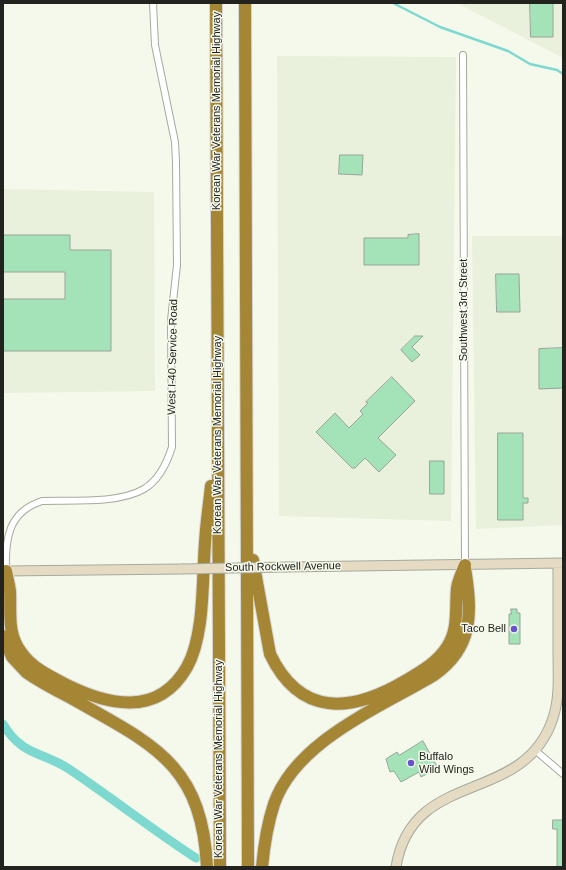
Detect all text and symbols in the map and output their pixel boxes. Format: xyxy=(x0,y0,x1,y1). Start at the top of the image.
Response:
street label: Korean War Veterans Memorial Highway xyxy=(210,12,224,210)
street label: Southwest 3rd Street xyxy=(457,259,471,361)
street label: West I-40 Service Road xyxy=(165,299,181,415)
street label: Korean War Veterans Memorial Highway xyxy=(211,336,225,534)
street label: South Rockwell Avenue xyxy=(225,559,341,575)
place label: Taco Bell xyxy=(461,622,506,636)
marker: Taco Bell xyxy=(509,624,519,634)
street label: Korean War Veterans Memorial Highway xyxy=(212,660,226,858)
place label: Buffalo Wild Wings xyxy=(419,750,474,776)
marker: Buffalo Wild Wings xyxy=(406,758,416,768)

